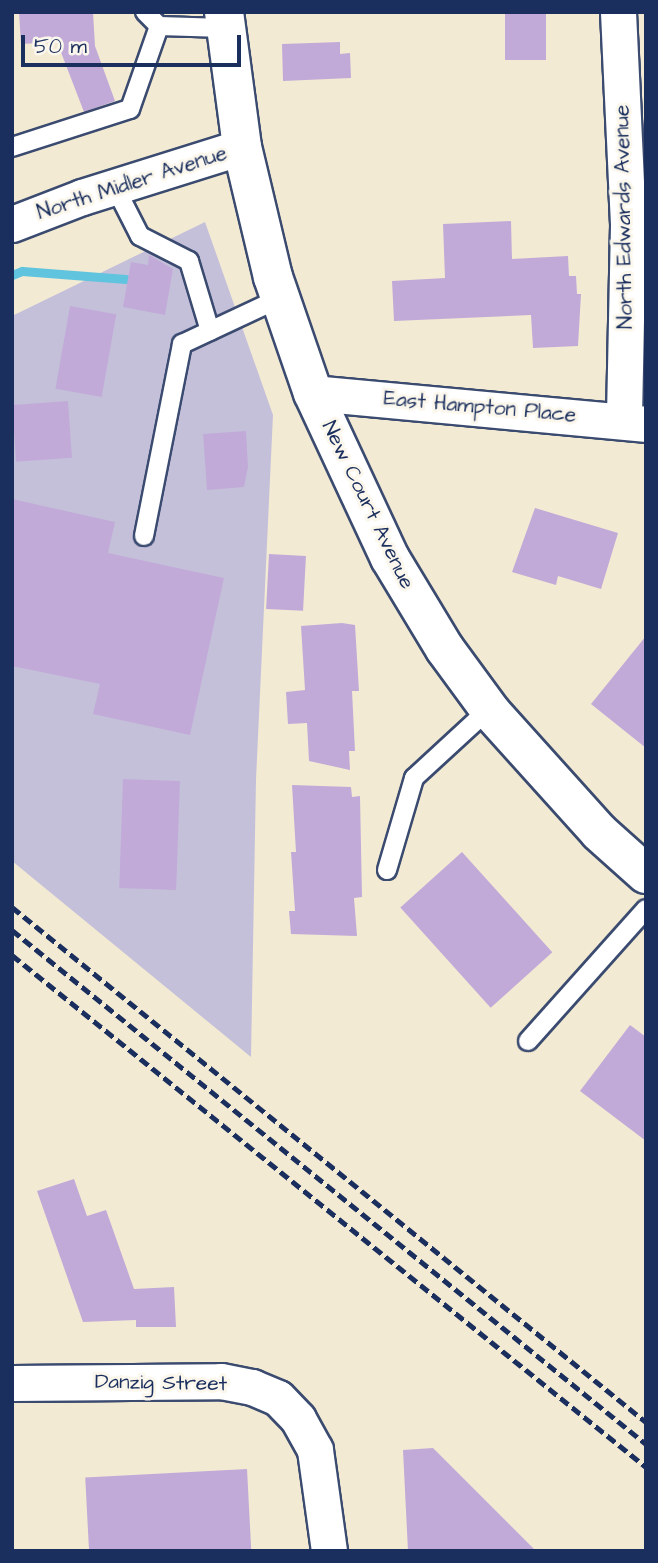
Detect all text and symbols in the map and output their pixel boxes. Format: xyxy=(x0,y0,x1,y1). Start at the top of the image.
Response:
scale bar xyxy=(24,21,245,65)
text: 50 m xyxy=(34,32,87,61)
street label: North Edwards Avenue xyxy=(609,105,639,329)
street label: North Midler Avenue xyxy=(34,140,230,226)
street label: East Hampton Place xyxy=(383,386,577,428)
street label: New Court Avenue xyxy=(316,417,420,593)
street label: Danzig Street xyxy=(95,1369,227,1397)

